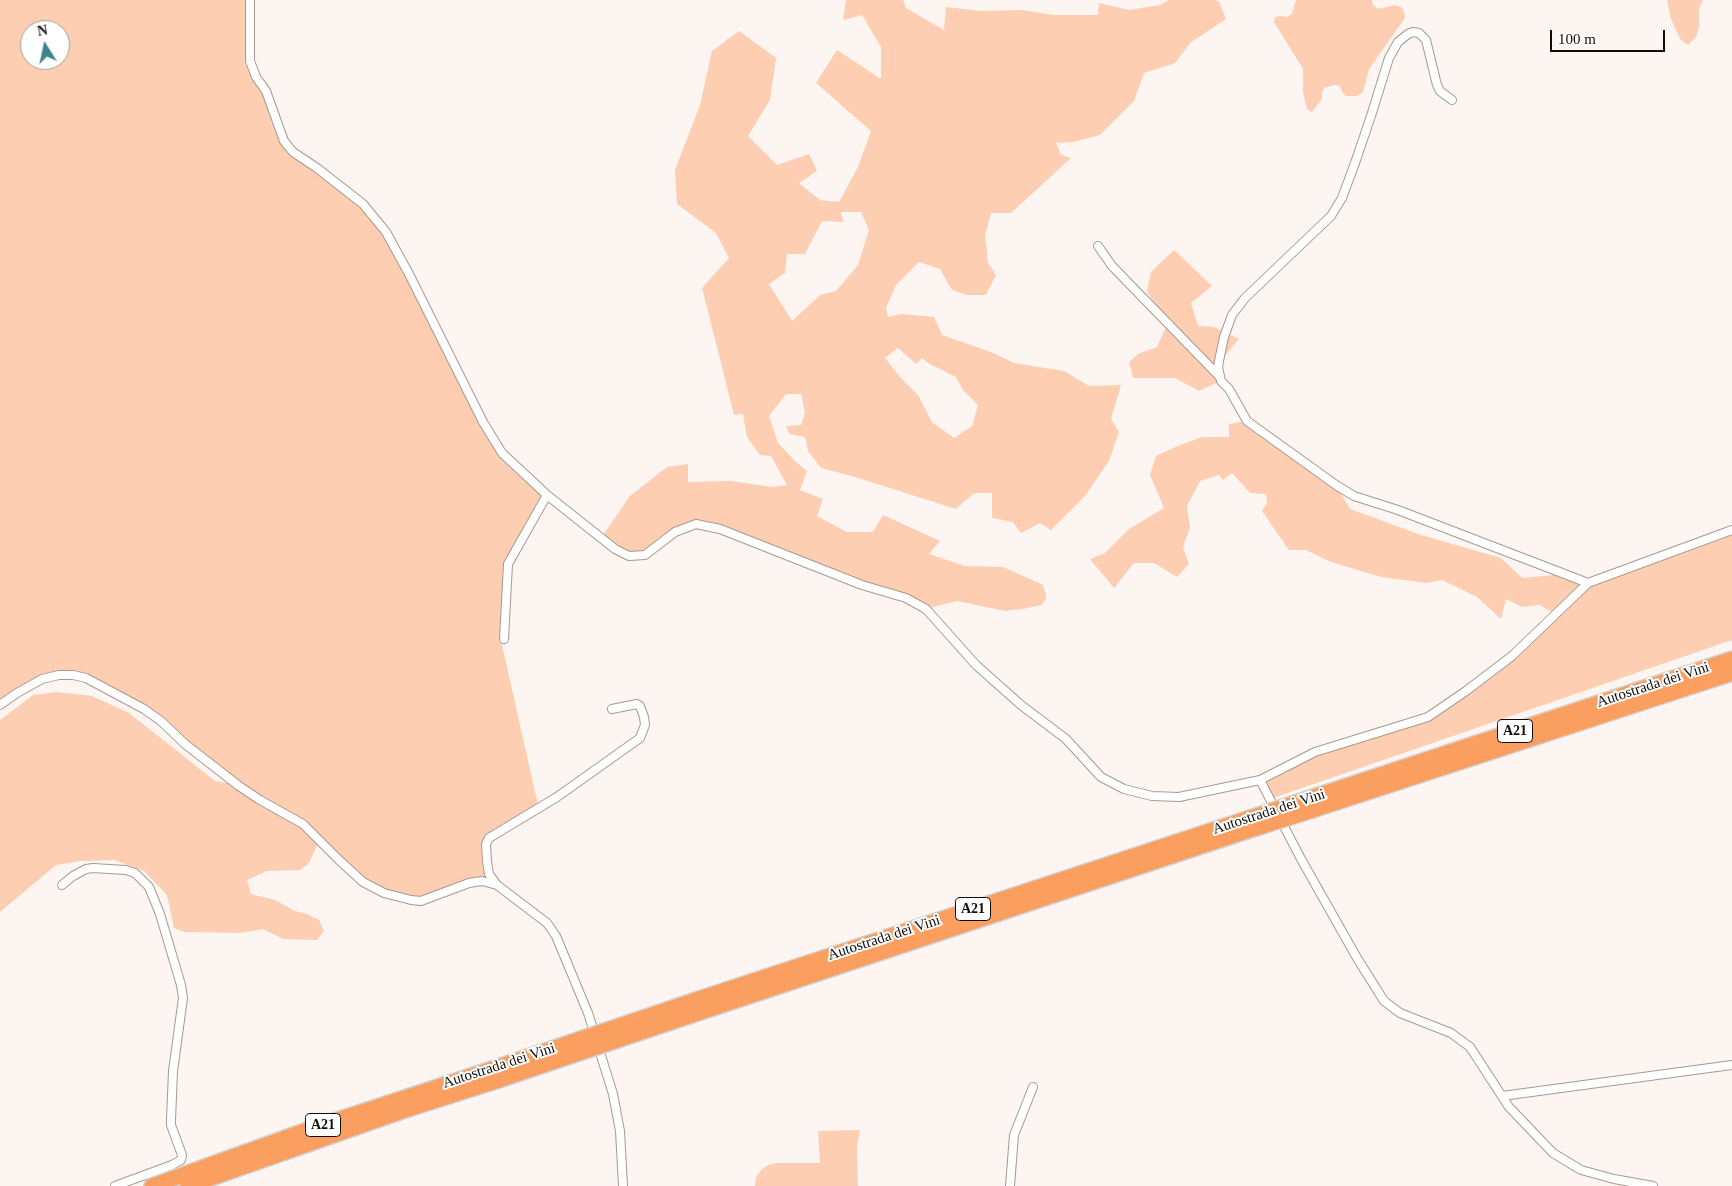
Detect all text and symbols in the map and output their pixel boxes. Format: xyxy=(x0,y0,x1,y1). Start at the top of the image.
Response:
north arrow xyxy=(20,20,70,70)
scale bar xyxy=(1552,20,1667,52)
text: N xyxy=(36,22,49,39)
text: 100 m xyxy=(1558,31,1596,47)
street label: Autostrada dei Vini xyxy=(1594,658,1712,712)
road number: A21 xyxy=(1498,719,1532,742)
street label: Autostrada dei Vini xyxy=(1210,785,1328,839)
road number: A21 xyxy=(956,898,990,921)
street label: Autostrada dei Vini xyxy=(825,911,943,965)
street label: Autostrada dei Vini xyxy=(440,1039,558,1093)
road number: A21 xyxy=(306,1114,340,1136)

